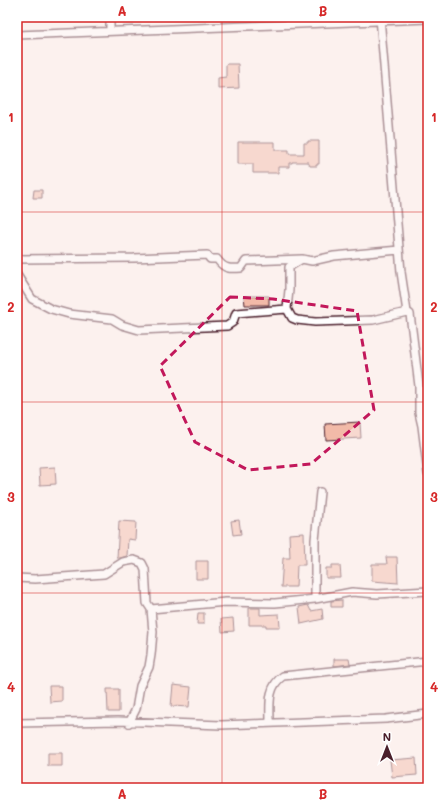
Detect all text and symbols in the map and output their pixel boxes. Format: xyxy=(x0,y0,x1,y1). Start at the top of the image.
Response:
text: A xyxy=(117,2,127,19)
text: B xyxy=(319,2,328,19)
text: 1 xyxy=(8,108,14,125)
text: 1 xyxy=(431,108,437,125)
text: 2 xyxy=(7,298,15,315)
text: 2 xyxy=(430,298,438,315)
text: 3 xyxy=(7,488,15,505)
text: 3 xyxy=(430,488,438,505)
text: 4 xyxy=(7,678,15,695)
text: 4 xyxy=(430,678,438,695)
north arrow xyxy=(367,727,407,767)
text: N xyxy=(383,729,391,744)
text: A xyxy=(117,785,127,802)
text: B xyxy=(319,785,328,802)

